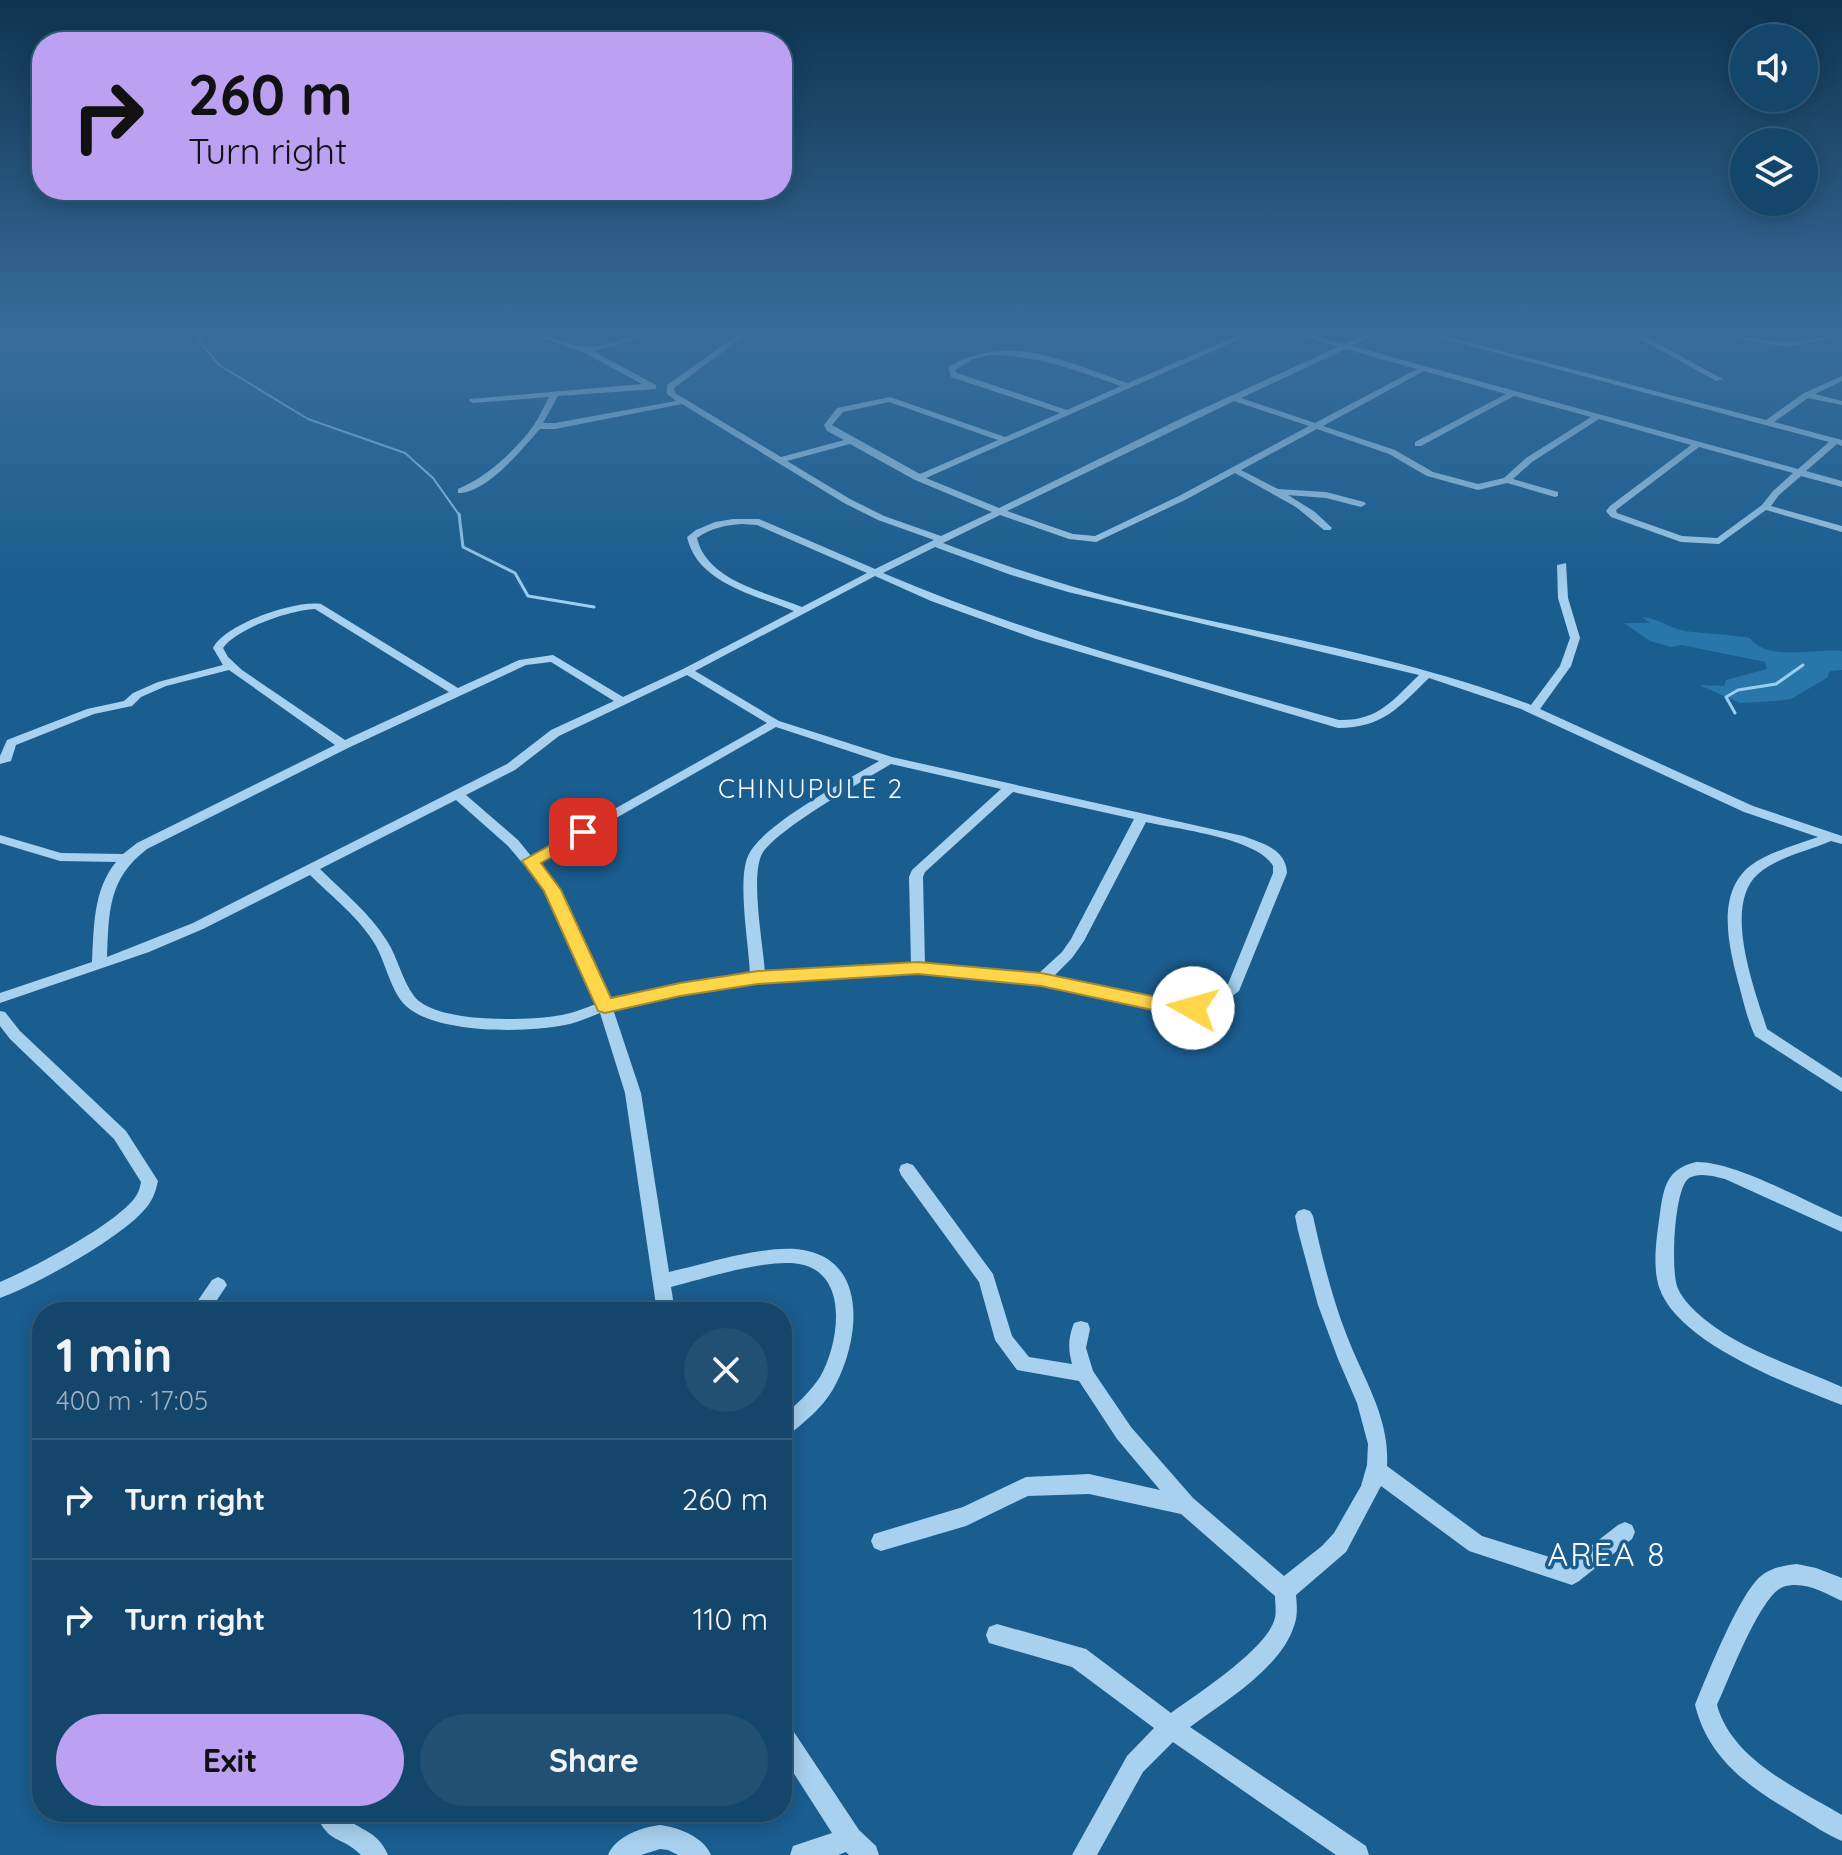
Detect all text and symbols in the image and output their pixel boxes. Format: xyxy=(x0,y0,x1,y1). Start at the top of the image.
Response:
map controls xyxy=(1730,24,1818,216)
button: sound xyxy=(1730,24,1818,112)
text: 260 m xyxy=(188,59,353,129)
icon: right xyxy=(56,64,160,168)
text: Turn right xyxy=(188,128,347,173)
button: layers xyxy=(1730,128,1818,216)
district label: CHINUPULE 2 xyxy=(718,772,904,805)
pin xyxy=(549,798,617,866)
icon: arrive xyxy=(561,810,605,854)
position arrow xyxy=(1151,966,1235,1050)
text: 1 min xyxy=(56,1324,172,1384)
button: close xyxy=(684,1328,768,1412)
text: 400 m · 17:05 xyxy=(56,1384,208,1417)
icon: right xyxy=(56,1477,100,1521)
text: Turn right xyxy=(124,1480,265,1518)
text: 260 m xyxy=(682,1480,768,1518)
district label: AREA 8 xyxy=(1547,1534,1667,1574)
icon: right xyxy=(56,1597,100,1641)
text: Turn right xyxy=(124,1600,265,1638)
text: 110 m xyxy=(692,1600,768,1638)
button: Exit xyxy=(56,1714,404,1806)
button: Share xyxy=(420,1714,768,1806)

